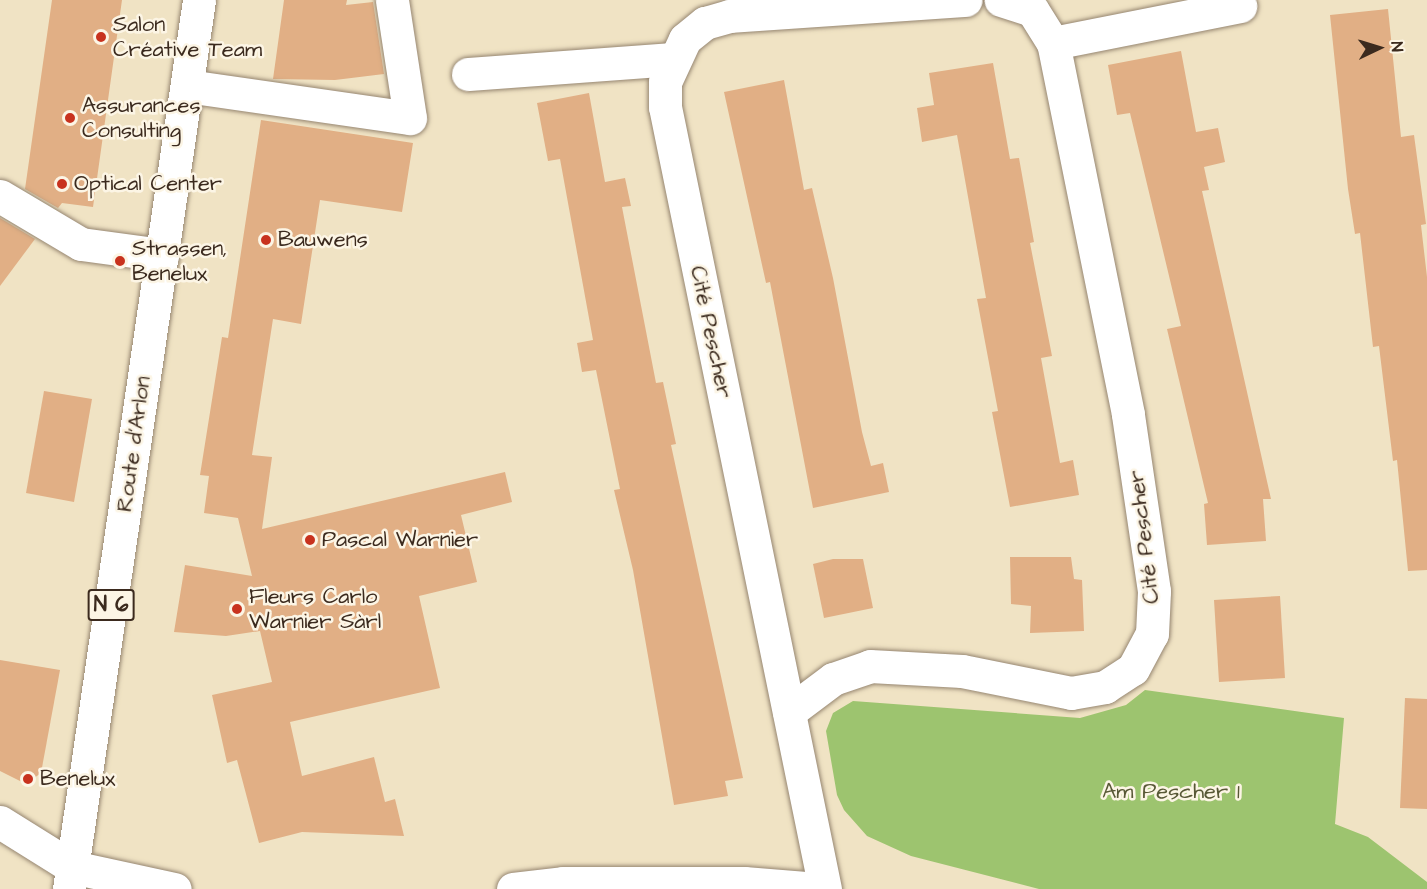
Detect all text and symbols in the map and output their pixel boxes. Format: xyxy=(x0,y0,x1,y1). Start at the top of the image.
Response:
place label: Salon Créative Team xyxy=(113,11,262,62)
north arrow xyxy=(1349,18,1409,78)
marker: Salon Créative Team xyxy=(94,30,108,44)
text: N xyxy=(1386,41,1408,53)
place label: Assurances Consulting xyxy=(82,92,201,144)
marker: Assurances Consulting xyxy=(63,111,77,125)
place label: Optical Center xyxy=(74,171,222,197)
marker: Optical Center xyxy=(55,177,69,191)
place label: Bauwens xyxy=(278,227,368,253)
marker: Bauwens xyxy=(259,233,273,247)
place label: Strassen, Benelux xyxy=(132,235,227,286)
marker: Strassen, Benelux xyxy=(113,254,127,268)
street label: Cité Pescher xyxy=(684,264,738,400)
street label: Route d'Arlon xyxy=(111,374,157,514)
street label: Cité Pescher xyxy=(1123,469,1165,605)
place label: Pascal Warnier xyxy=(322,527,478,553)
marker: Pascal Warnier xyxy=(303,533,317,547)
place label: Fleurs Carlo Warnier Sàrl xyxy=(249,583,381,634)
road number: N 6 xyxy=(87,587,135,623)
marker: Fleurs Carlo Warnier Sàrl xyxy=(230,602,244,616)
place label: Benelux xyxy=(40,766,115,792)
marker: Benelux xyxy=(21,772,35,786)
park label: Am Pescher 1 xyxy=(1102,779,1240,805)

